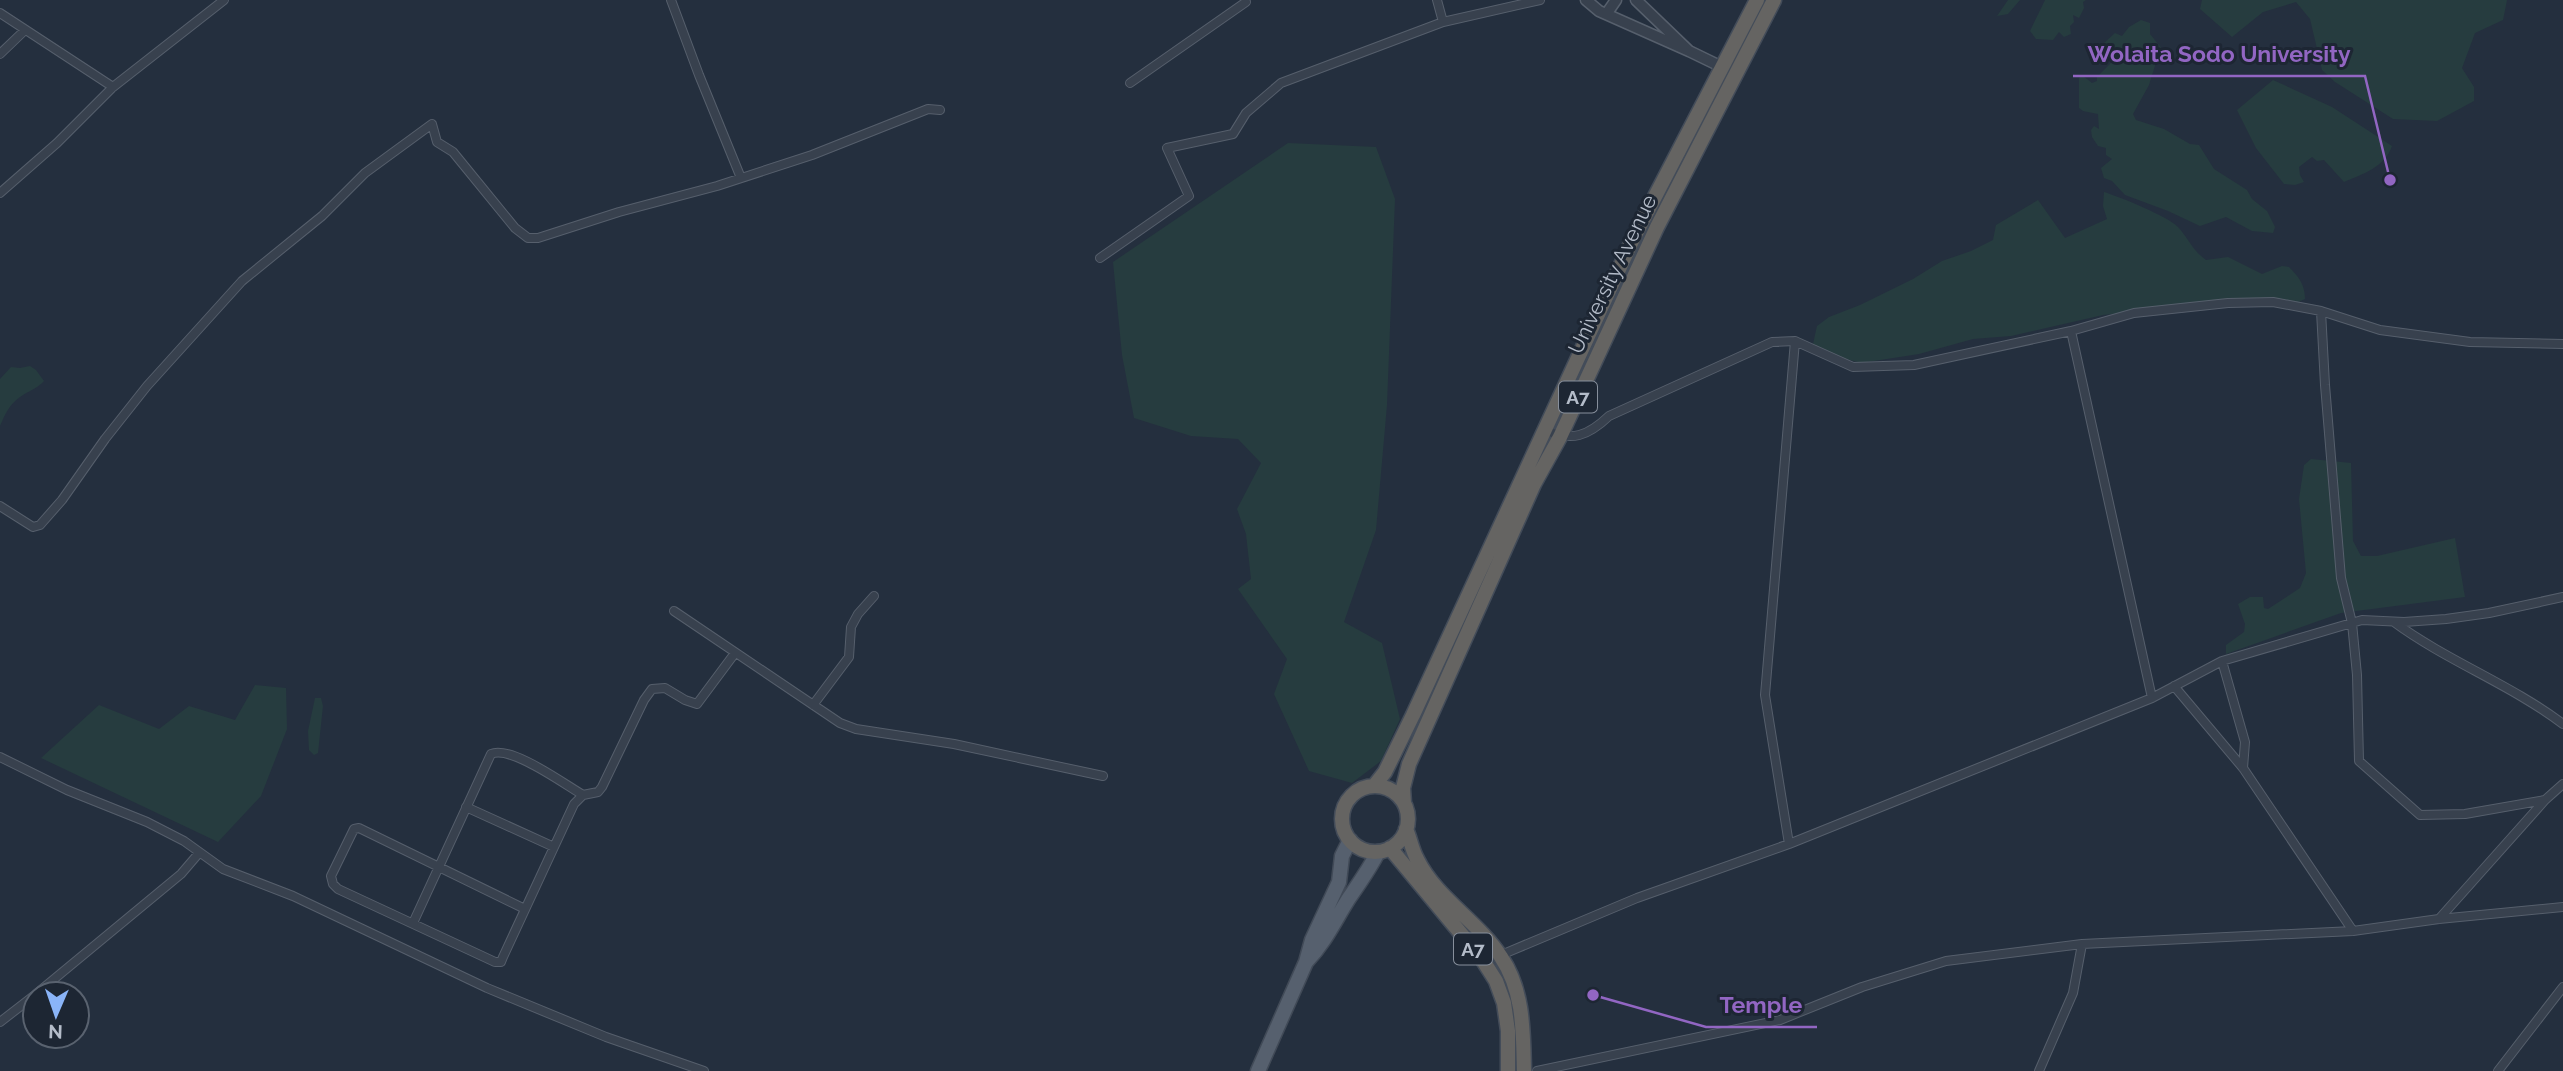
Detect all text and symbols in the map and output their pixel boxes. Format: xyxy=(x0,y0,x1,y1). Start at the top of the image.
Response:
callout: Wolaita Sodo University xyxy=(2073,32,2365,76)
text: Wolaita Sodo University xyxy=(2087,40,2351,67)
street label: University Avenue xyxy=(1563,190,1661,358)
road number: A7 xyxy=(1559,382,1597,412)
road number: A7 xyxy=(1454,934,1492,965)
north arrow xyxy=(21,980,91,1050)
callout: Temple xyxy=(1706,983,1817,1027)
text: Temple xyxy=(1720,991,1803,1018)
text: N xyxy=(48,1021,63,1043)

